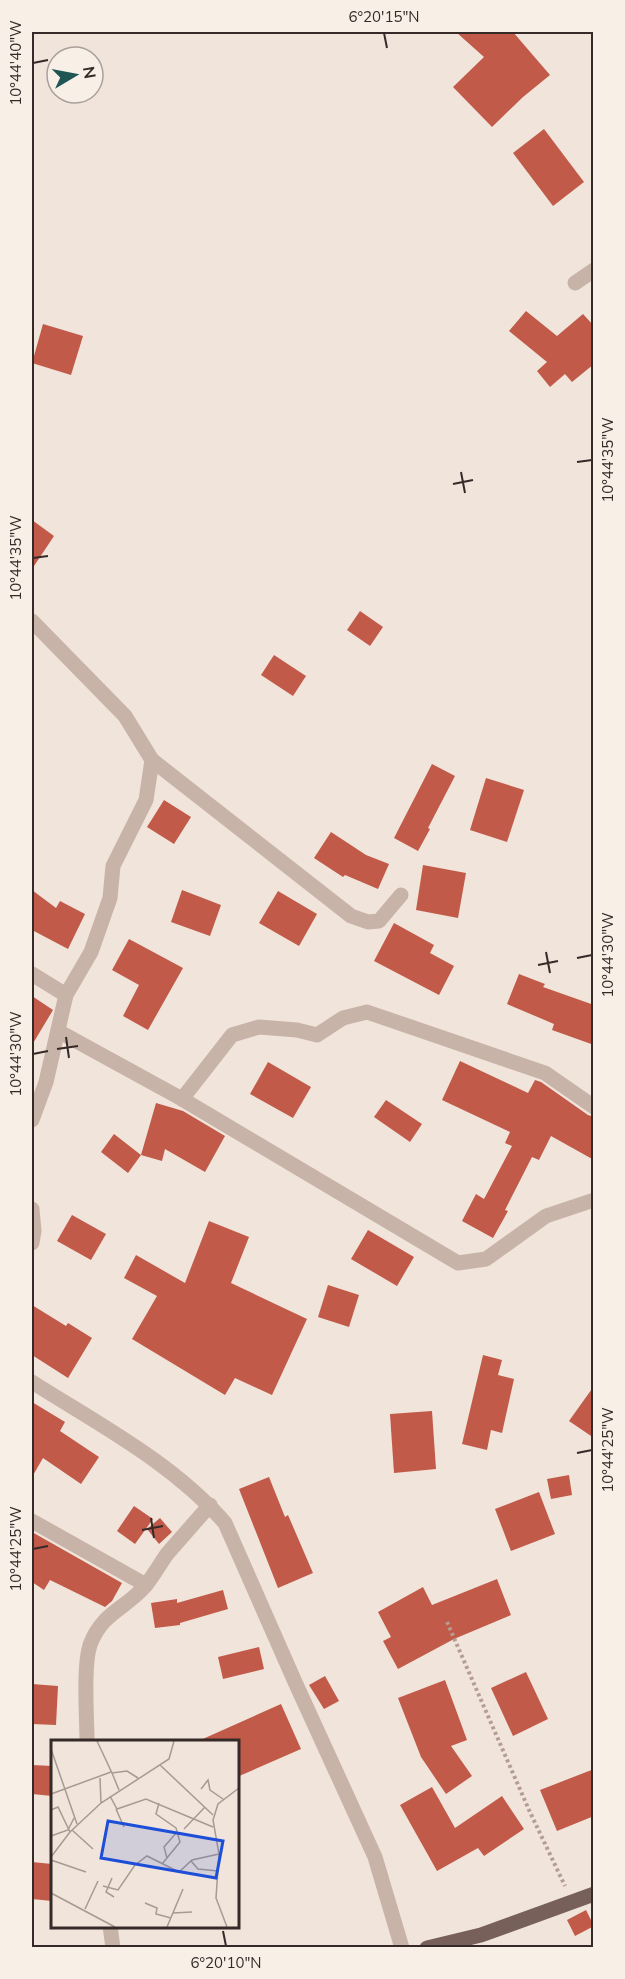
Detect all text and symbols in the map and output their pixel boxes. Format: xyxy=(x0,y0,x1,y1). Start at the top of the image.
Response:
text: 6°20'15"N xyxy=(349,7,419,26)
text: 10°44'40"W xyxy=(6,20,25,106)
north arrow xyxy=(45,45,105,105)
text: N xyxy=(79,65,101,80)
text: 10°44'35"W xyxy=(598,417,617,503)
text: 10°44'35"W xyxy=(6,515,25,601)
text: 10°44'30"W xyxy=(598,912,617,998)
text: 10°44'30"W xyxy=(6,1011,25,1097)
text: 10°44'25"W xyxy=(598,1407,617,1493)
text: 10°44'25"W xyxy=(6,1506,25,1592)
inset map xyxy=(51,1740,238,1928)
text: 6°20'10"N xyxy=(191,1953,261,1972)

